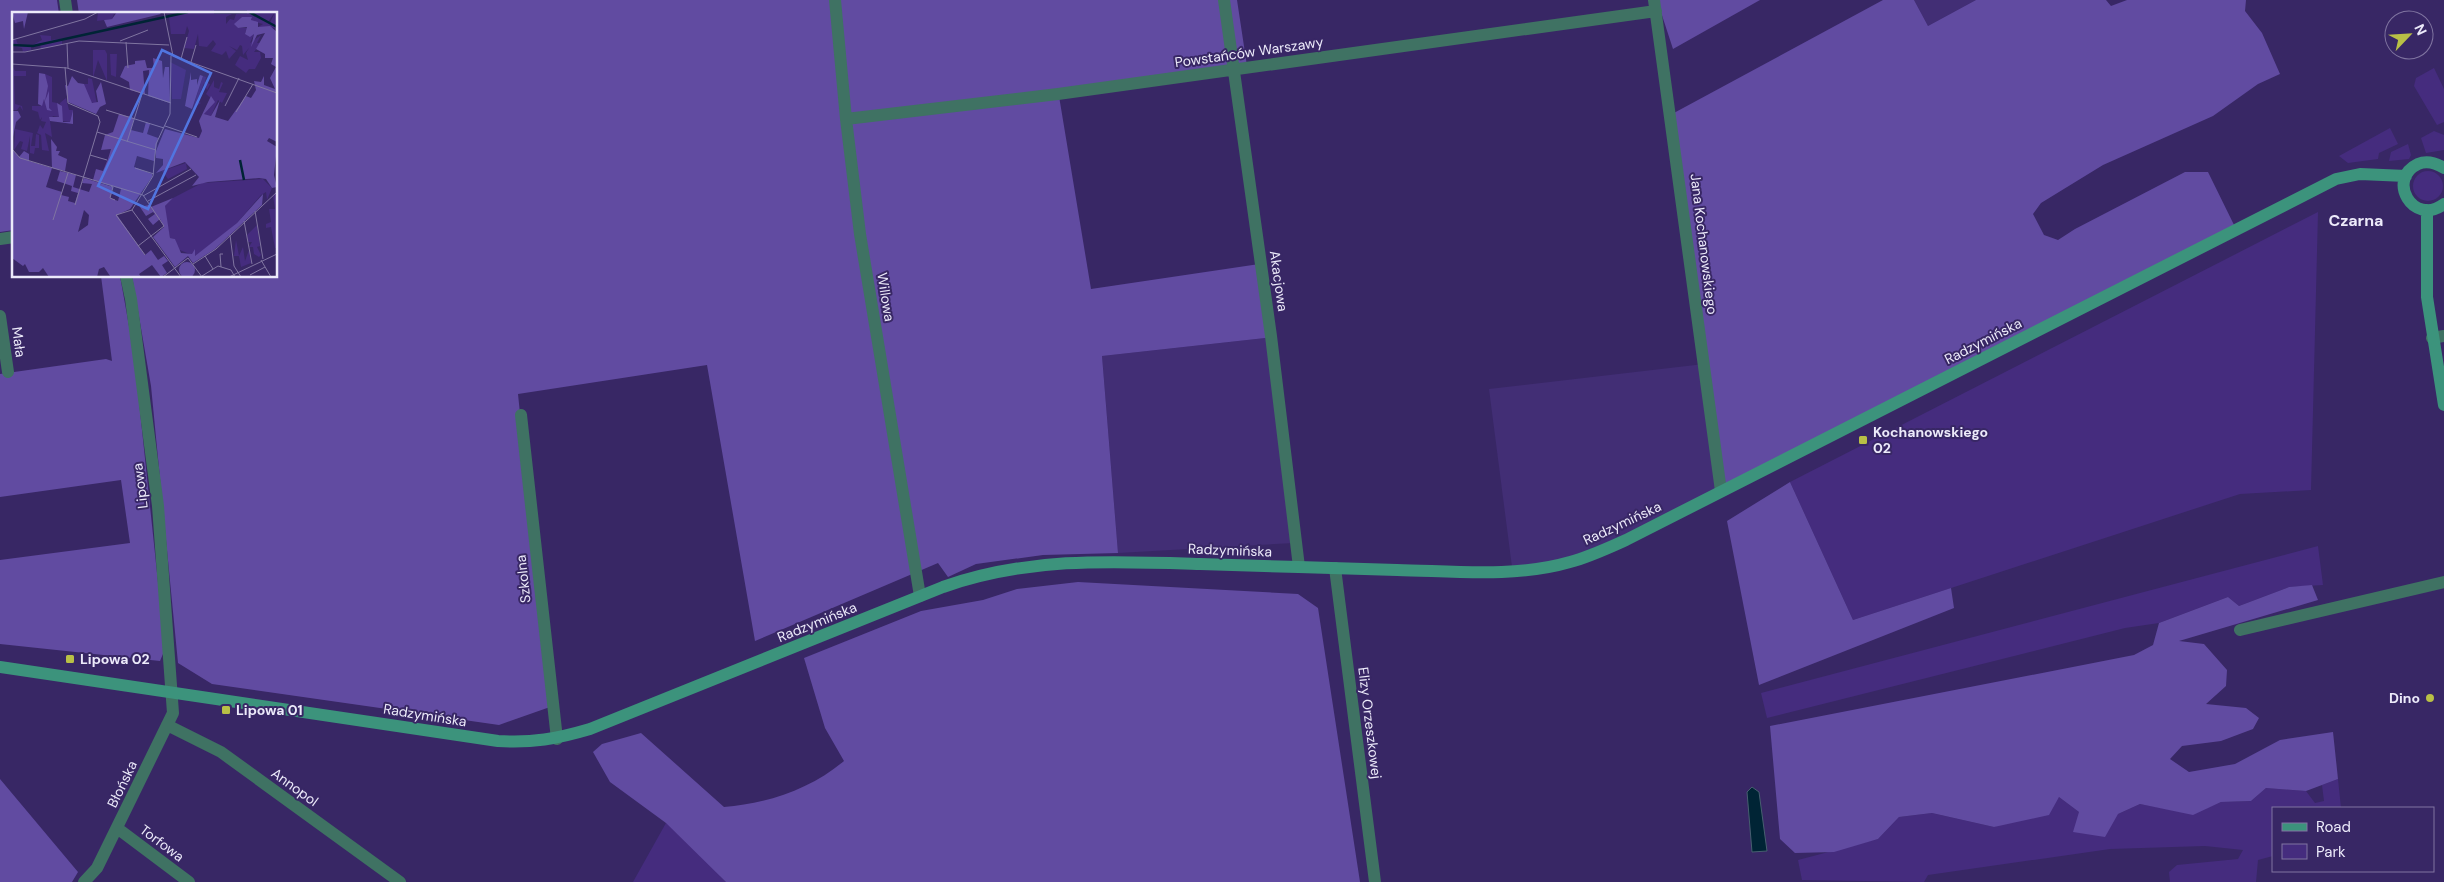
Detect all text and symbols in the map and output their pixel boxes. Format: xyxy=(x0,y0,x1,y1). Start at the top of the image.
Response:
north arrow xyxy=(2384,10,2434,60)
inset map xyxy=(12,12,278,278)
text: N xyxy=(2410,21,2431,38)
street label: Powstańców Warszawy xyxy=(1174,33,1325,71)
street label: Jana Kochanowskiego xyxy=(1686,173,1722,315)
district label: Czarna xyxy=(2329,210,2383,231)
street label: Akacjowa xyxy=(1266,249,1292,313)
street label: Willowa xyxy=(873,271,899,323)
street label: Radzymińska xyxy=(1941,314,2025,368)
street label: Mała xyxy=(8,326,30,358)
place label: Kochanowskiego 02 xyxy=(1873,423,1988,457)
marker: Kochanowskiego 02 xyxy=(1857,434,1869,446)
street label: Lipowa xyxy=(128,462,152,510)
street label: Radzymińska xyxy=(1580,497,1664,549)
street label: Radzymińska xyxy=(1188,540,1272,560)
street label: Szkolna xyxy=(512,554,534,604)
street label: Radzymińska xyxy=(775,598,859,646)
place label: Lipowa 02 xyxy=(80,650,150,668)
marker: Lipowa 02 xyxy=(64,653,76,665)
street label: Elizy Orzeszkowej xyxy=(1354,666,1386,780)
place label: Dino xyxy=(2389,689,2420,707)
marker: Dino xyxy=(2424,692,2436,704)
street label: Radzymińska xyxy=(382,700,468,730)
place label: Lipowa 01 xyxy=(236,701,303,719)
marker: Lipowa 01 xyxy=(220,704,232,716)
street label: Błońska xyxy=(103,758,141,810)
street label: Annopol xyxy=(268,764,322,810)
legend xyxy=(2272,807,2434,872)
text: Road xyxy=(2316,817,2351,837)
street label: Torfowa xyxy=(136,821,188,865)
text: Park xyxy=(2316,842,2346,862)

